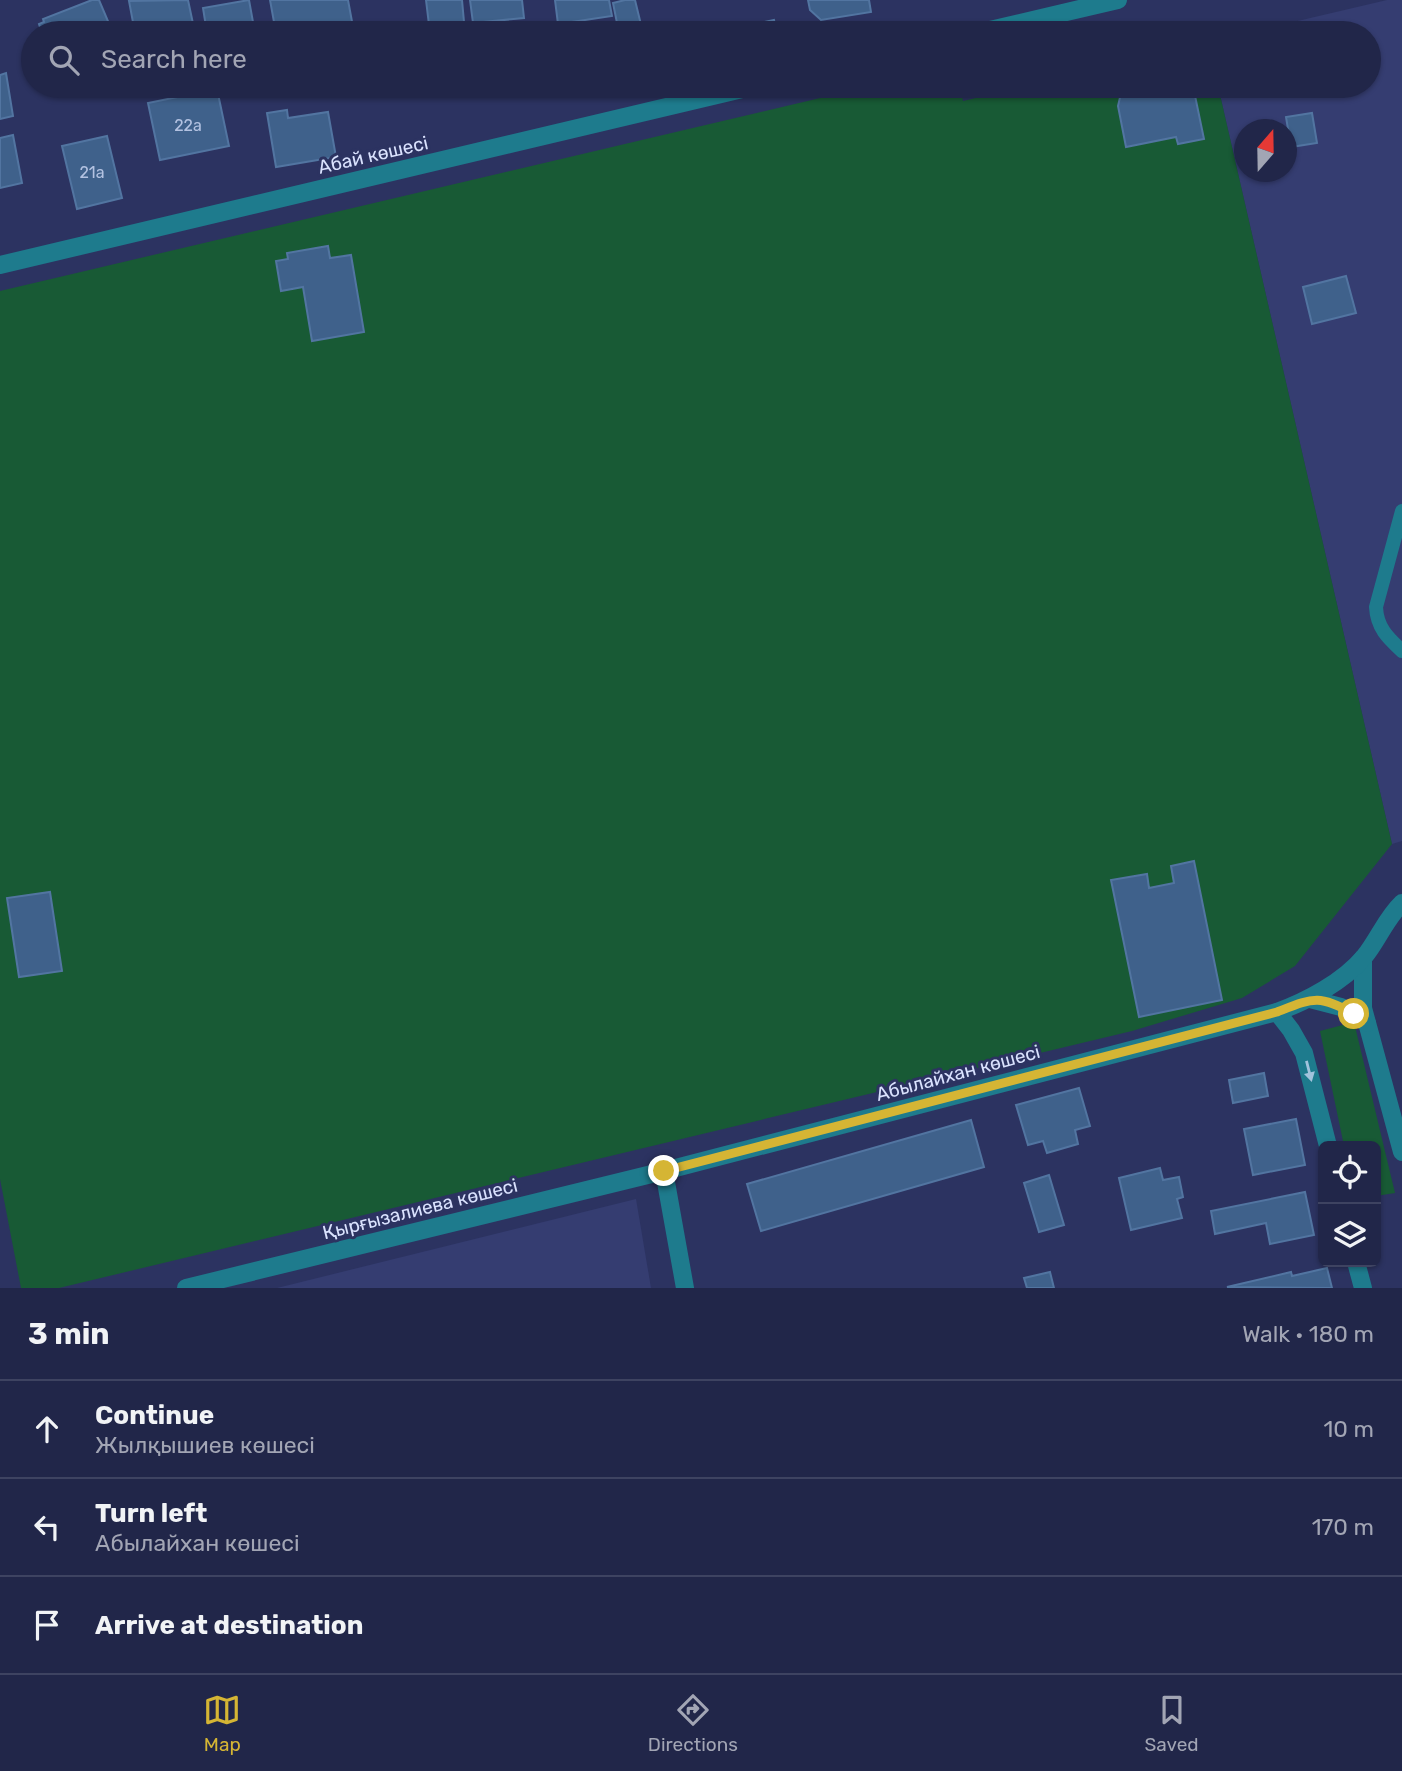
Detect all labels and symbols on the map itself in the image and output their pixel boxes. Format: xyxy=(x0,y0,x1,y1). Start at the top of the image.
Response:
house number: 22а xyxy=(174,116,202,135)
north arrow xyxy=(1234,119,1297,182)
street label: Абай көшесі xyxy=(316,131,430,179)
house number: 21а xyxy=(79,163,105,182)
route start xyxy=(1338,998,1369,1029)
street label: Абылайхан көшесі xyxy=(873,1040,1043,1106)
one-way arrow xyxy=(1304,1060,1315,1082)
route end xyxy=(648,1155,679,1186)
street label: Қырғызалиева көшесі xyxy=(320,1174,520,1244)

